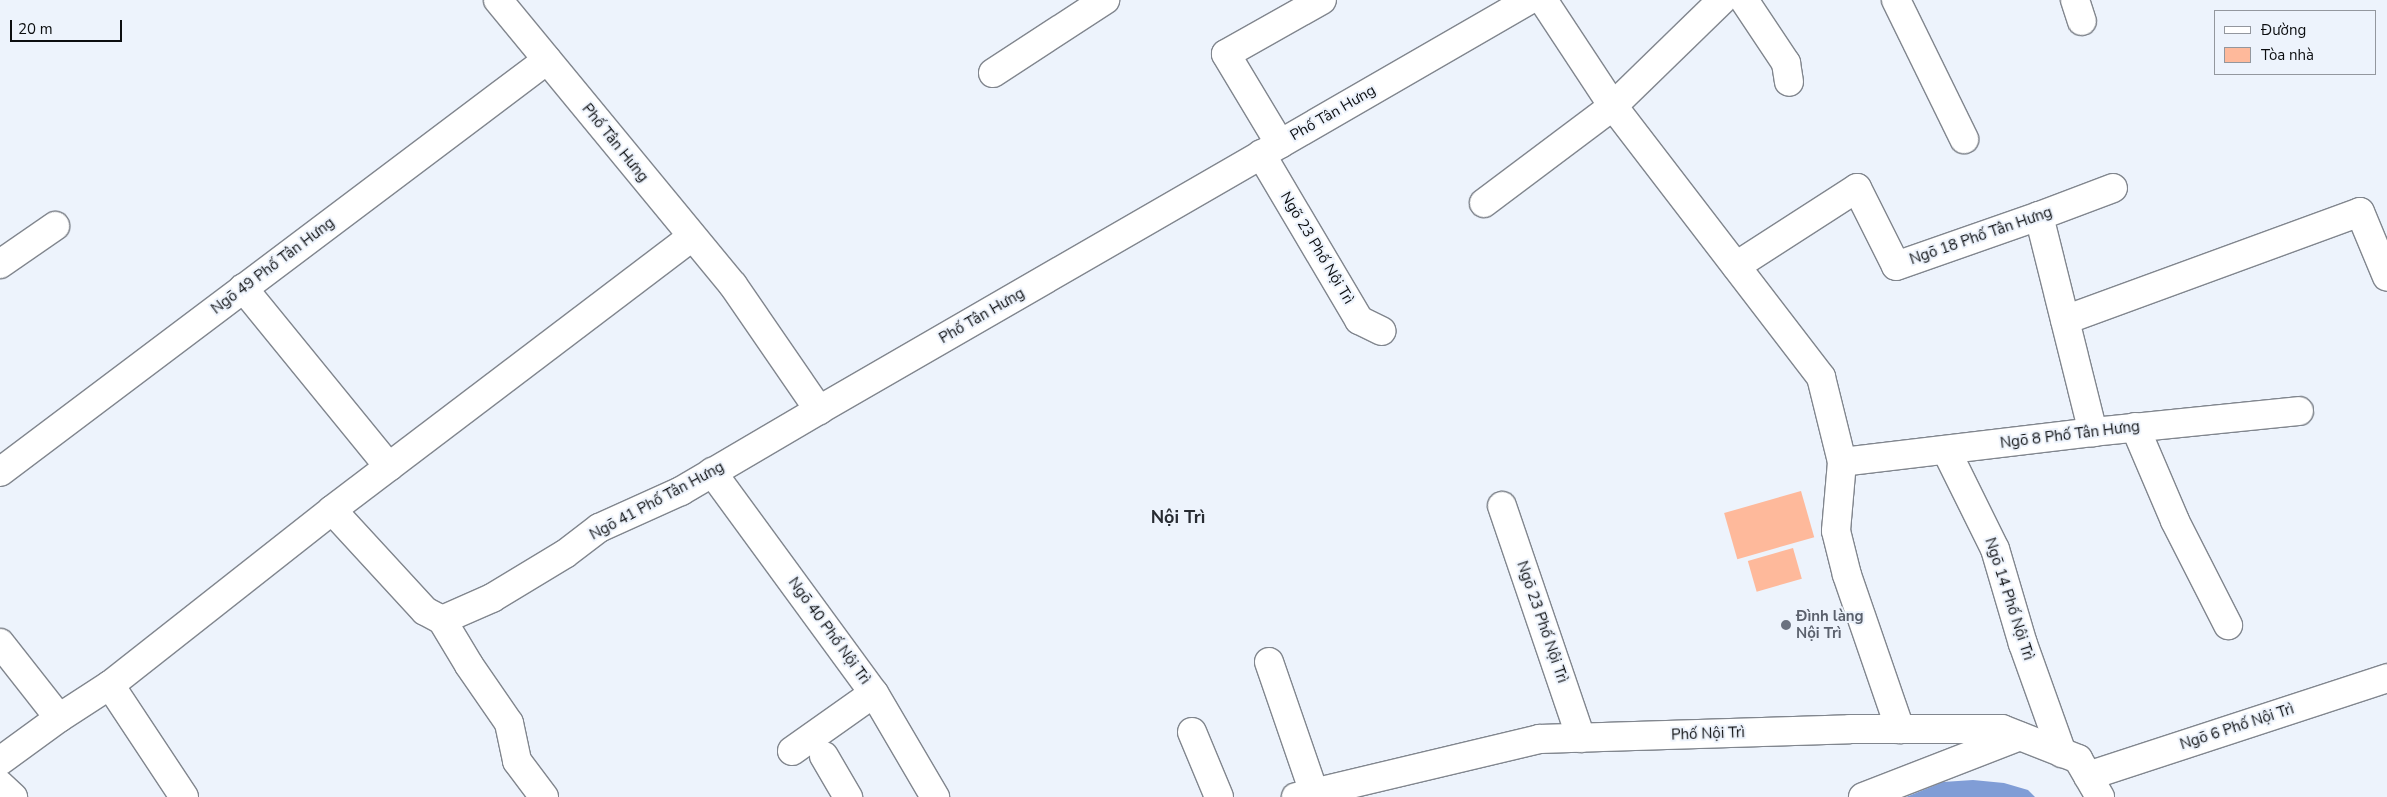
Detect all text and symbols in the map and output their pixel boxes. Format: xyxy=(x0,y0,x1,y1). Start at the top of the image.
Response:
scale bar xyxy=(12,10,125,42)
legend xyxy=(2214,10,2377,75)
text: 20 m xyxy=(18,19,53,39)
text: Đường xyxy=(2261,20,2306,40)
text: Tòa nhà xyxy=(2261,45,2314,65)
street label: Phố Tân Hưng xyxy=(1287,81,1379,145)
street label: Phố Tân Hưng xyxy=(578,100,652,186)
street label: Ngõ 23 Phố Nội Trì xyxy=(1276,189,1358,307)
street label: Ngõ 18 Phố Tân Hưng xyxy=(1907,203,2055,269)
street label: Ngõ 49 Phố Tân Hưng xyxy=(208,214,338,318)
street label: Phố Tân Hưng xyxy=(936,284,1028,348)
street label: Ngõ 8 Phố Tân Hưng xyxy=(1999,418,2141,452)
street label: Ngõ 41 Phố Tân Hưng xyxy=(587,458,727,544)
district label: Nội Trì xyxy=(1151,506,1205,528)
street label: Ngõ 14 Phố Nội Trì xyxy=(1981,536,2037,662)
street label: Ngõ 23 Phố Nội Trì xyxy=(1513,559,1571,685)
street label: Ngõ 40 Phố Nội Trì xyxy=(784,574,874,688)
place label: Đình làng Nội Trì xyxy=(1796,607,1864,642)
marker: Đình làng Nội Trì xyxy=(1780,619,1792,631)
street label: Ngõ 6 Phố Nội Trì xyxy=(2178,700,2296,754)
street label: Phố Nội Trì xyxy=(1671,724,1745,744)

